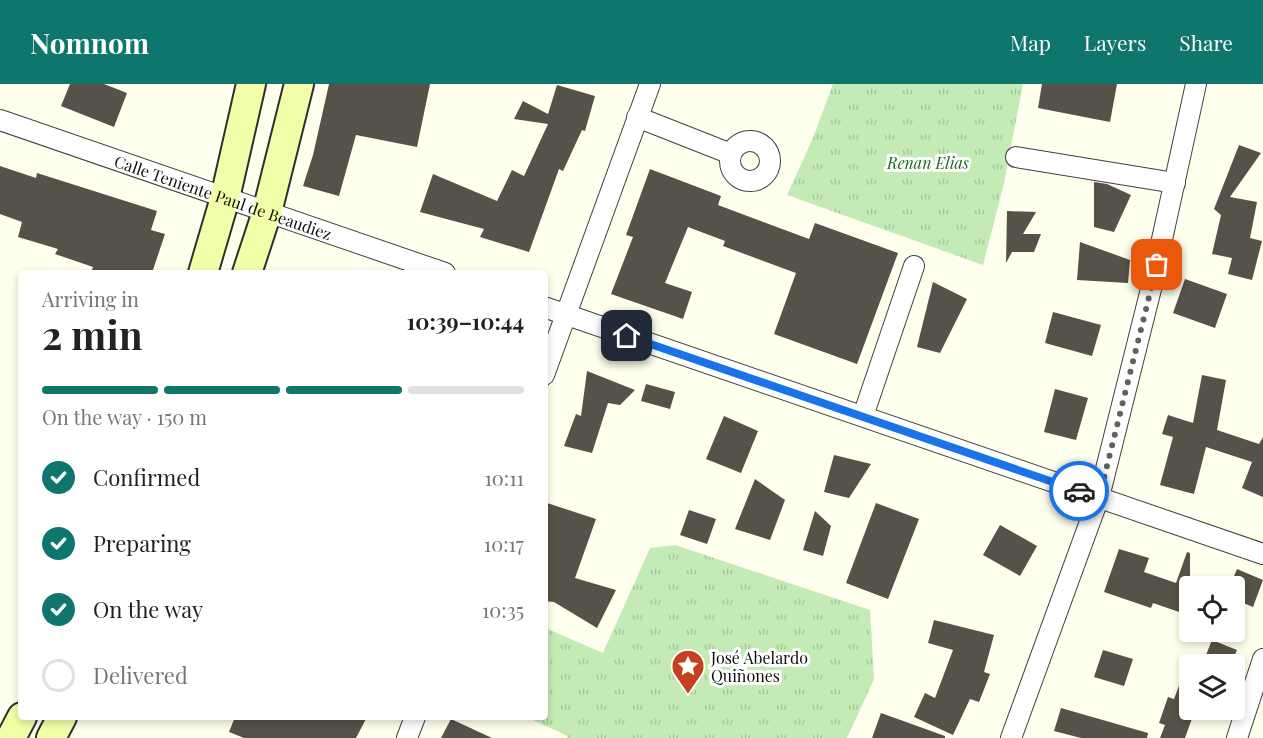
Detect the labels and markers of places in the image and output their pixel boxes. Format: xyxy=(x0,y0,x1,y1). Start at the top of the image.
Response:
pin xyxy=(1131,239,1182,290)
pin xyxy=(601,310,652,361)
place label: José Abelardo Quiñones xyxy=(710,647,808,686)
place icon: José Abelardo Quiñones xyxy=(670,648,706,695)

